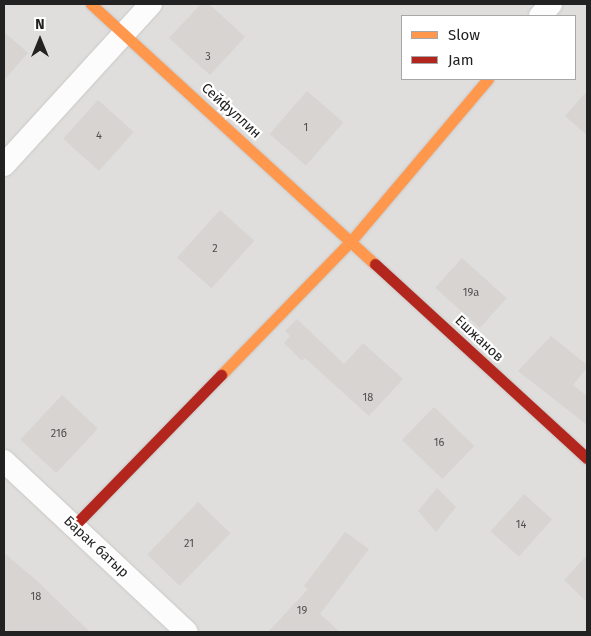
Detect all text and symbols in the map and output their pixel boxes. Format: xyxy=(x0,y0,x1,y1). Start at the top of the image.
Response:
north arrow xyxy=(15,15,65,65)
legend xyxy=(401,15,576,80)
text: N xyxy=(35,16,45,33)
text: Slow xyxy=(448,26,480,44)
house number: 3 xyxy=(205,50,211,64)
text: Jam xyxy=(448,51,474,69)
street label: Сейфуллин xyxy=(198,80,264,142)
house number: 1 xyxy=(304,121,308,135)
house number: 4 xyxy=(96,129,102,143)
house number: 2 xyxy=(212,242,218,256)
house number: 19а xyxy=(463,286,479,300)
street label: Ешжанов xyxy=(451,312,507,366)
house number: 18 xyxy=(363,391,373,405)
house number: 21б xyxy=(51,427,67,441)
house number: 16 xyxy=(434,436,444,450)
street label: Барак батыр xyxy=(60,513,132,581)
house number: 14 xyxy=(516,518,526,532)
house number: 21 xyxy=(184,537,194,551)
house number: 18 xyxy=(31,590,41,604)
house number: 19 xyxy=(297,604,307,618)

